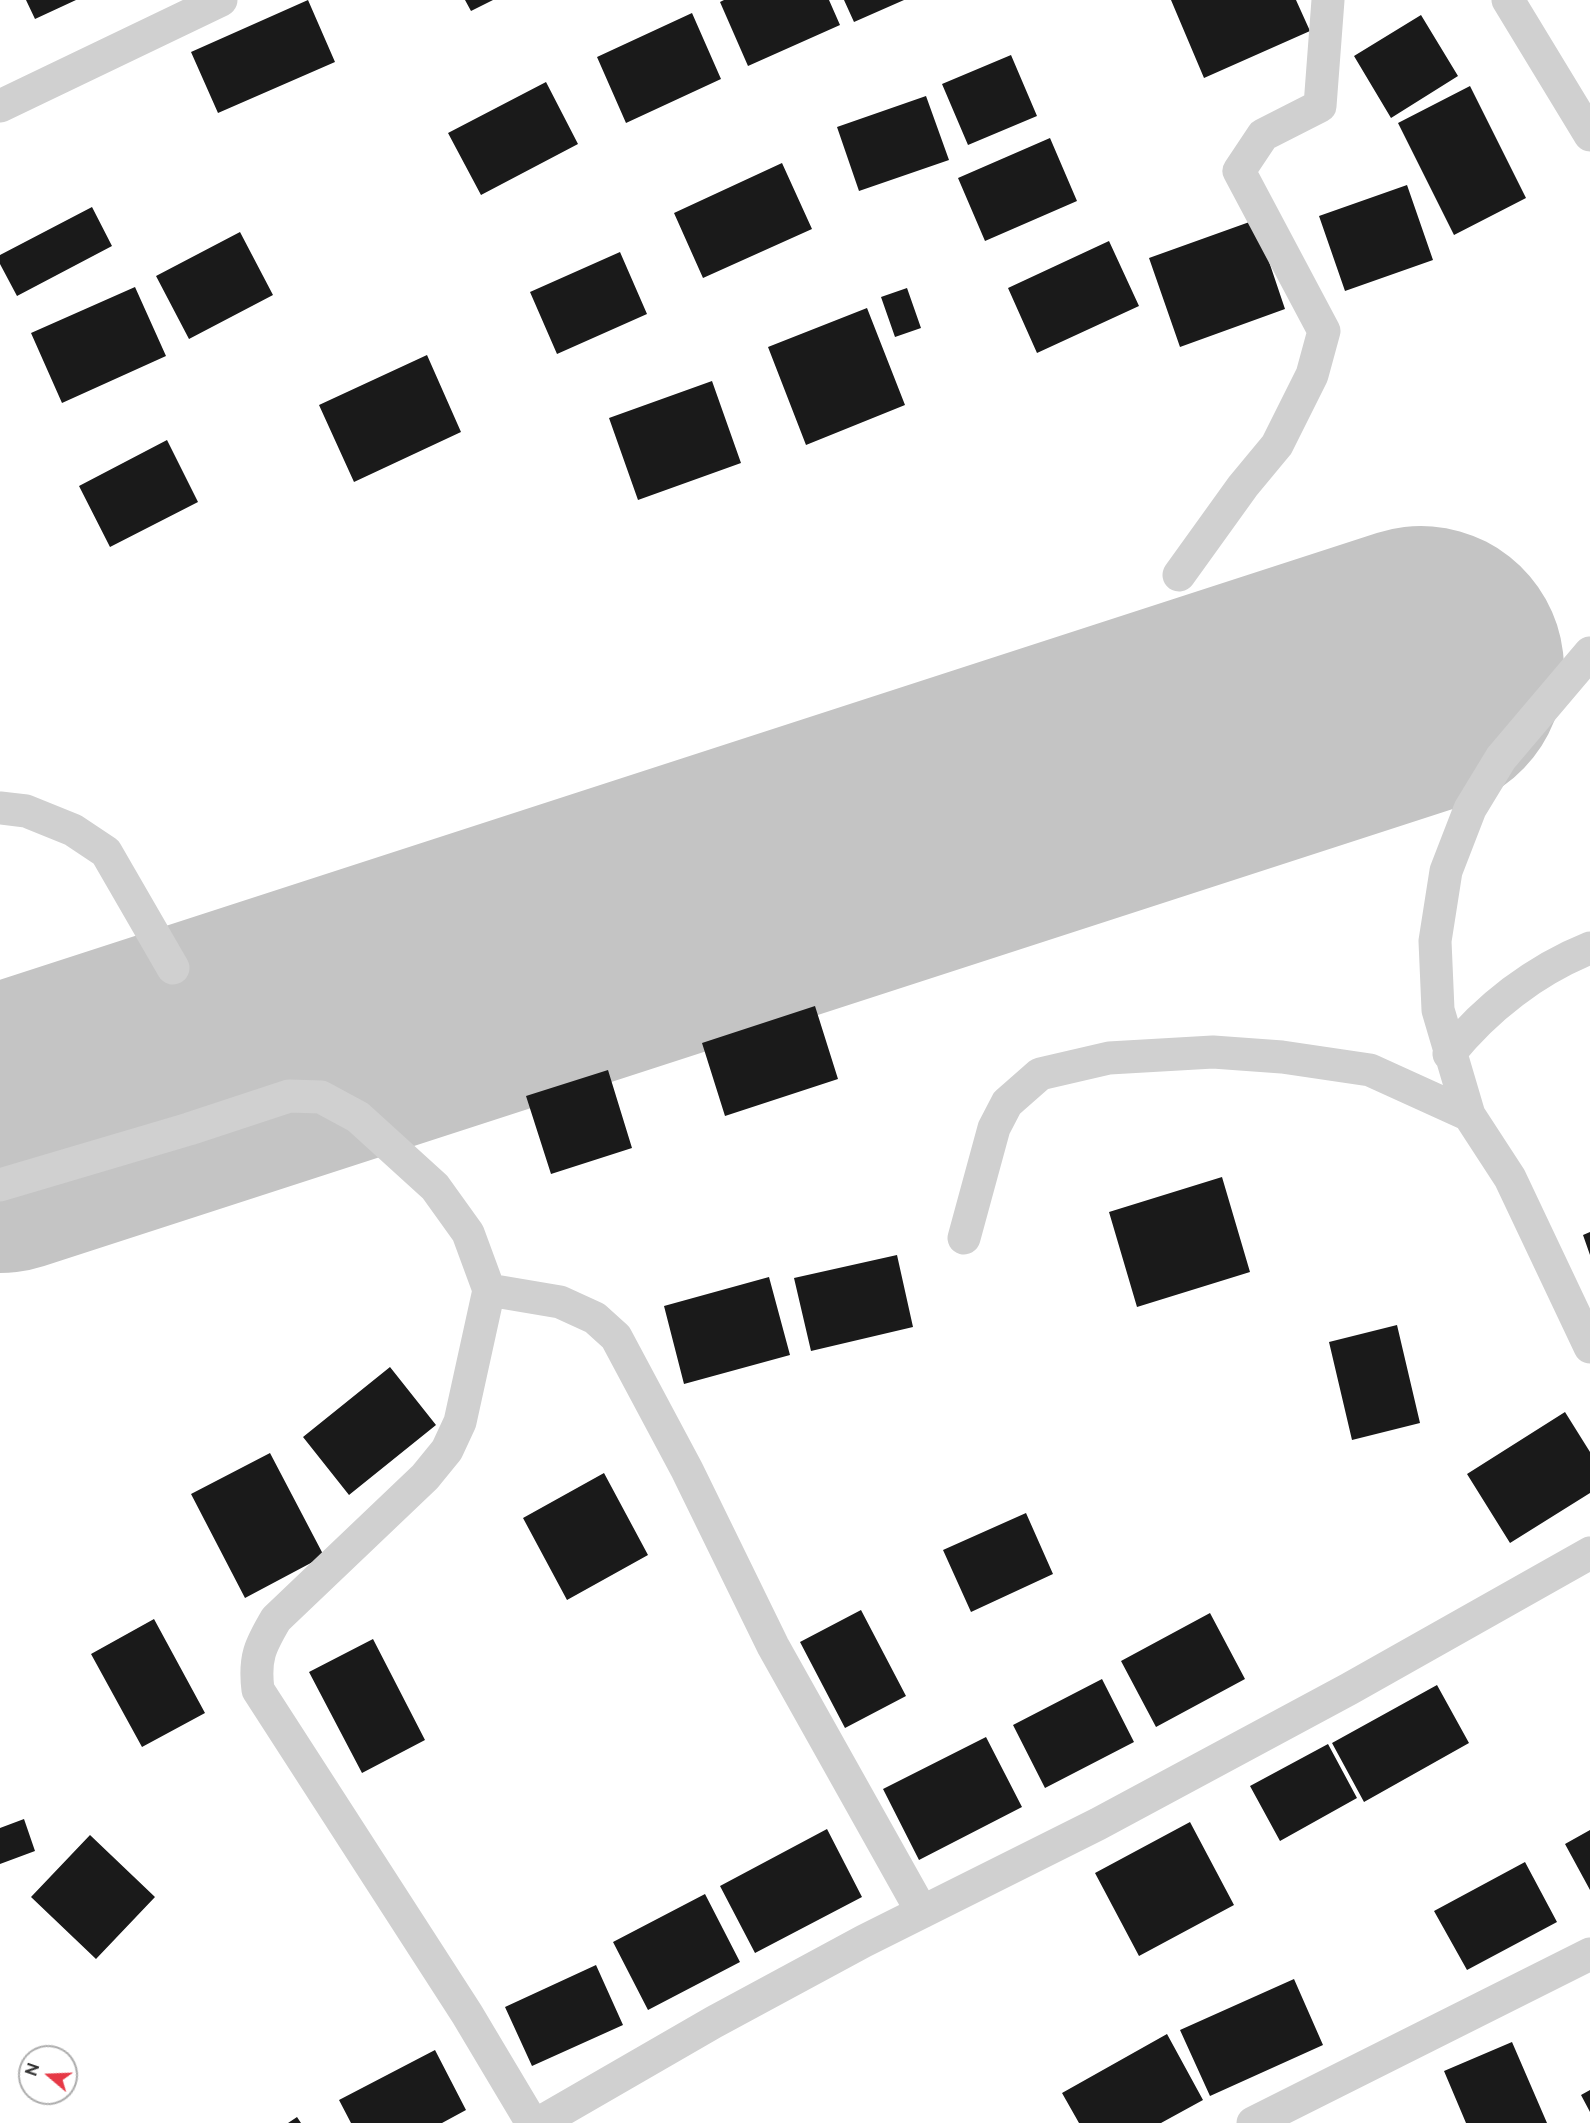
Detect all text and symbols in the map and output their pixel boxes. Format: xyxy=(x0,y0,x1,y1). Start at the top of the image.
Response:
north arrow xyxy=(18,2045,78,2105)
text: N xyxy=(21,2061,43,2078)

